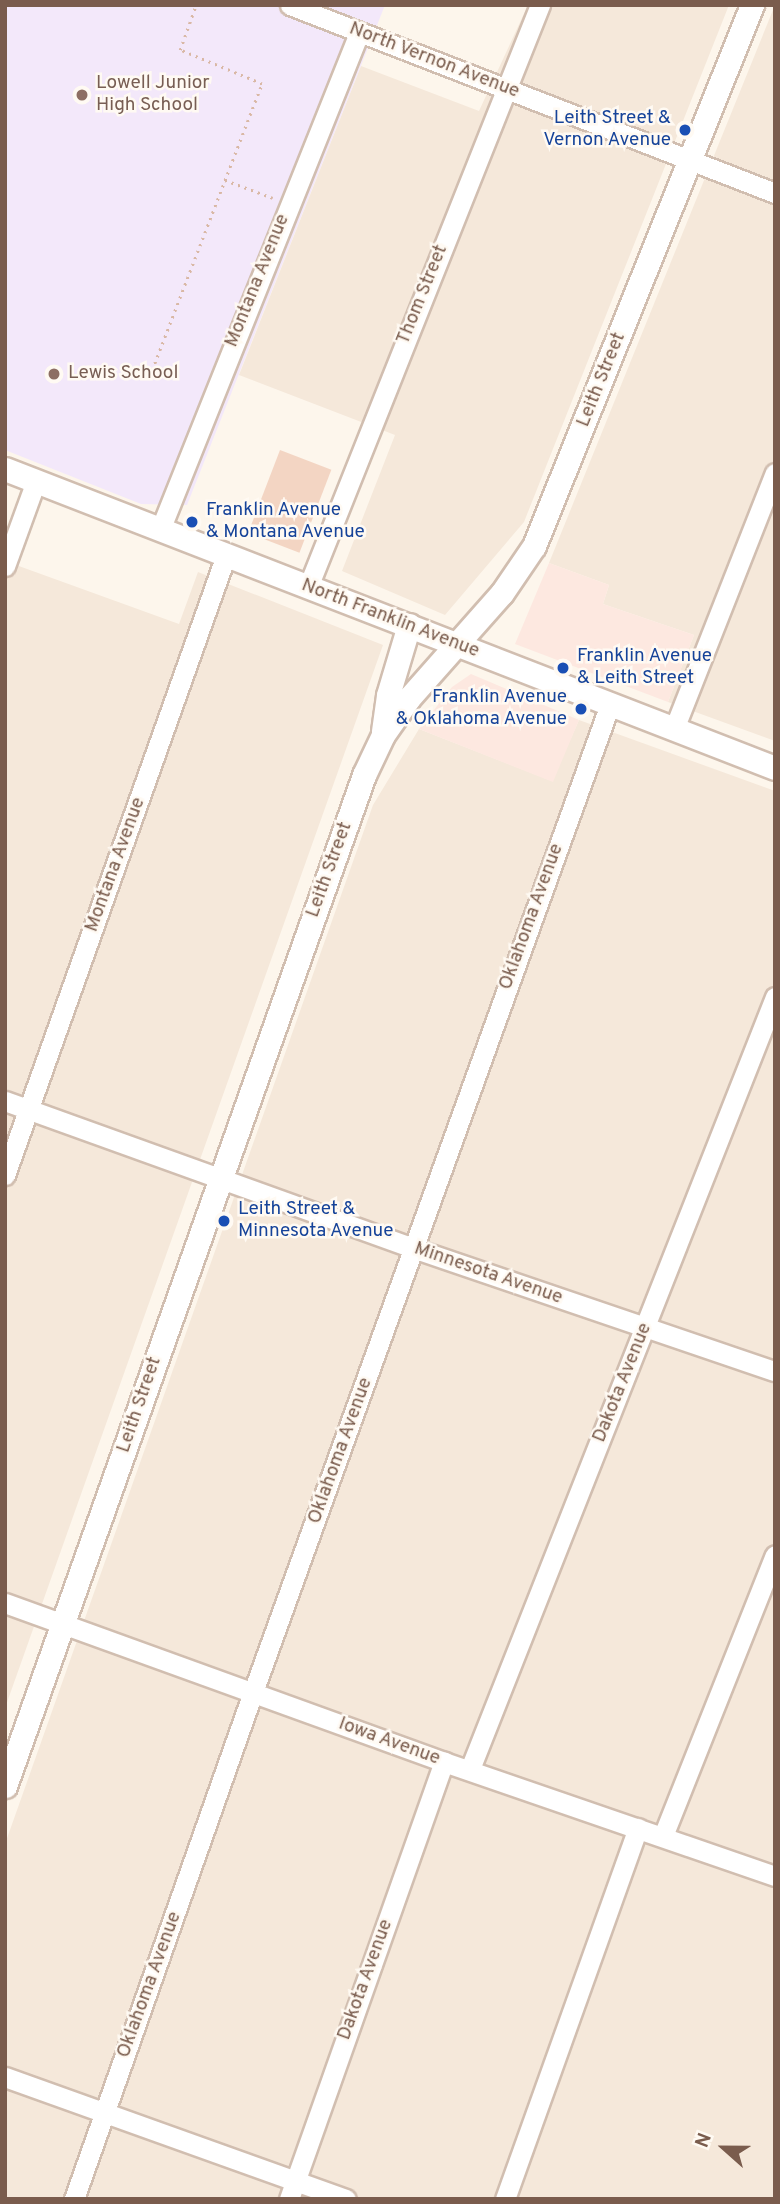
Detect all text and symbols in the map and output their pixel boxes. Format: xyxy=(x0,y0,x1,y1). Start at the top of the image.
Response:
street label: North Vernon Avenue xyxy=(345,18,523,104)
place label: Lowell Junior High School xyxy=(96,73,210,117)
marker: Lowell Junior High School xyxy=(74,87,90,103)
place label: Leith Street & Vernon Avenue xyxy=(543,108,671,152)
marker: Leith Street & Vernon Avenue xyxy=(677,122,693,138)
street label: Montana Avenue xyxy=(221,211,295,351)
street label: Thom Street xyxy=(393,242,453,348)
street label: Leith Street xyxy=(573,329,631,431)
place label: Lewis School xyxy=(68,363,178,385)
marker: Lewis School xyxy=(46,366,62,382)
place label: Franklin Avenue & Montana Avenue xyxy=(206,500,366,544)
marker: Franklin Avenue & Montana Avenue xyxy=(184,514,200,530)
street label: North Franklin Avenue xyxy=(297,574,483,664)
place label: Franklin Avenue & Leith Street xyxy=(577,646,713,690)
marker: Franklin Avenue & Leith Street xyxy=(555,660,571,676)
place label: Franklin Avenue & Oklahoma Avenue xyxy=(395,687,567,731)
marker: Franklin Avenue & Oklahoma Avenue xyxy=(573,701,589,717)
street label: Montana Avenue xyxy=(81,794,151,936)
street label: Leith Street xyxy=(302,819,358,921)
street label: Oklahoma Avenue xyxy=(495,840,569,994)
place label: Leith Street & Minnesota Avenue xyxy=(238,1199,394,1243)
marker: Leith Street & Minnesota Avenue xyxy=(216,1213,232,1229)
street label: Minnesota Avenue xyxy=(410,1238,566,1310)
street label: Dakota Avenue xyxy=(589,1320,657,1446)
street label: Leith Street xyxy=(113,1354,167,1456)
street label: Oklahoma Avenue xyxy=(304,1374,378,1528)
street label: Iowa Avenue xyxy=(335,1713,443,1771)
street label: Oklahoma Avenue xyxy=(113,1908,187,2062)
street label: Dakota Avenue xyxy=(333,1916,399,2044)
north arrow xyxy=(689,2113,759,2183)
text: N xyxy=(691,2130,718,2151)

